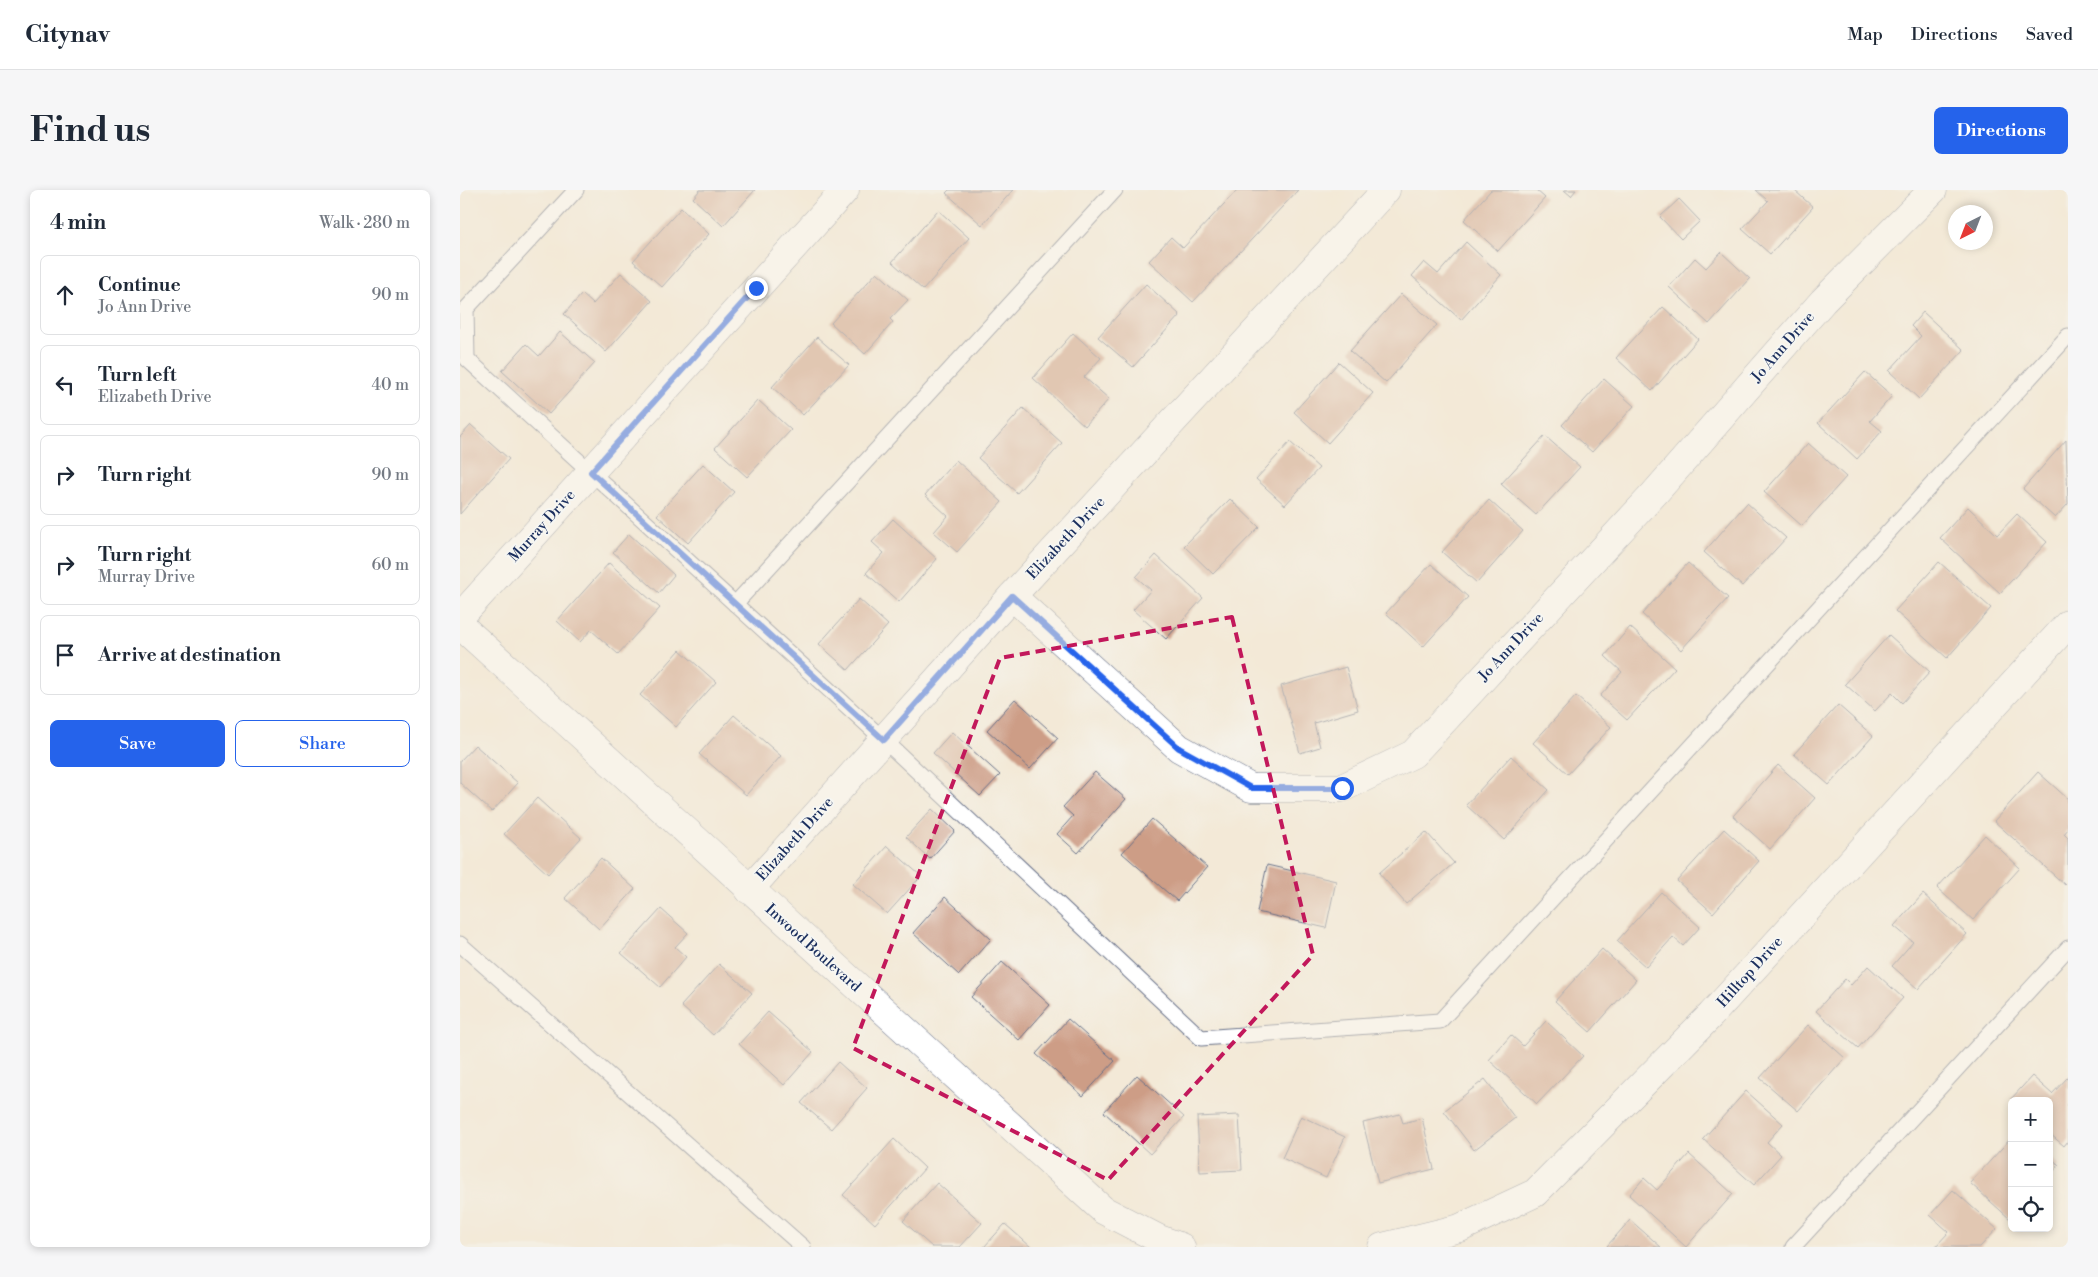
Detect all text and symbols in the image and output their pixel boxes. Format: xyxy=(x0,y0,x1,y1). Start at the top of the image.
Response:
text: Citynav xyxy=(25,20,110,50)
text: Map xyxy=(1847,23,1883,46)
text: Directions xyxy=(1911,23,1998,46)
text: Saved xyxy=(2026,23,2073,46)
button: Directions xyxy=(1934,107,2068,154)
text: Find us xyxy=(30,109,150,152)
north arrow xyxy=(1948,205,1993,250)
text: 4 min xyxy=(50,210,106,236)
text: Walk · 280 m xyxy=(319,213,410,233)
text: Continue xyxy=(98,273,181,297)
route end xyxy=(745,277,768,300)
icon: ahead xyxy=(51,281,79,309)
text: 90 m xyxy=(371,285,409,305)
text: Jo Ann Drive xyxy=(98,297,191,317)
street label: Jo Ann Drive xyxy=(1747,308,1819,387)
text: Turn left xyxy=(98,363,177,387)
icon: left xyxy=(51,371,79,399)
text: 40 m xyxy=(372,375,409,395)
text: Elizabeth Drive xyxy=(98,387,211,407)
icon: right xyxy=(51,461,79,489)
text: Turn right xyxy=(98,463,191,487)
text: 90 m xyxy=(371,465,409,485)
street label: Murray Drive xyxy=(504,486,580,566)
street label: Elizabeth Drive xyxy=(1023,493,1109,583)
text: Turn right xyxy=(98,543,191,567)
icon: right xyxy=(51,551,79,579)
text: 60 m xyxy=(371,555,409,575)
text: Murray Drive xyxy=(98,567,195,587)
street label: Jo Ann Drive xyxy=(1474,609,1548,686)
icon: arrive xyxy=(51,641,79,669)
text: Arrive at destination xyxy=(98,643,281,667)
button: Save xyxy=(50,720,225,767)
button: Share xyxy=(235,720,410,767)
route start xyxy=(1331,777,1354,800)
street label: Elizabeth Drive xyxy=(752,793,838,885)
street label: Inwood Boulevard xyxy=(761,900,865,996)
street label: Hilltop Drive xyxy=(1713,932,1787,1012)
map controls xyxy=(2008,1097,2053,1232)
button: + xyxy=(2008,1097,2053,1142)
button: − xyxy=(2008,1142,2053,1187)
button: locate xyxy=(2008,1187,2053,1232)

